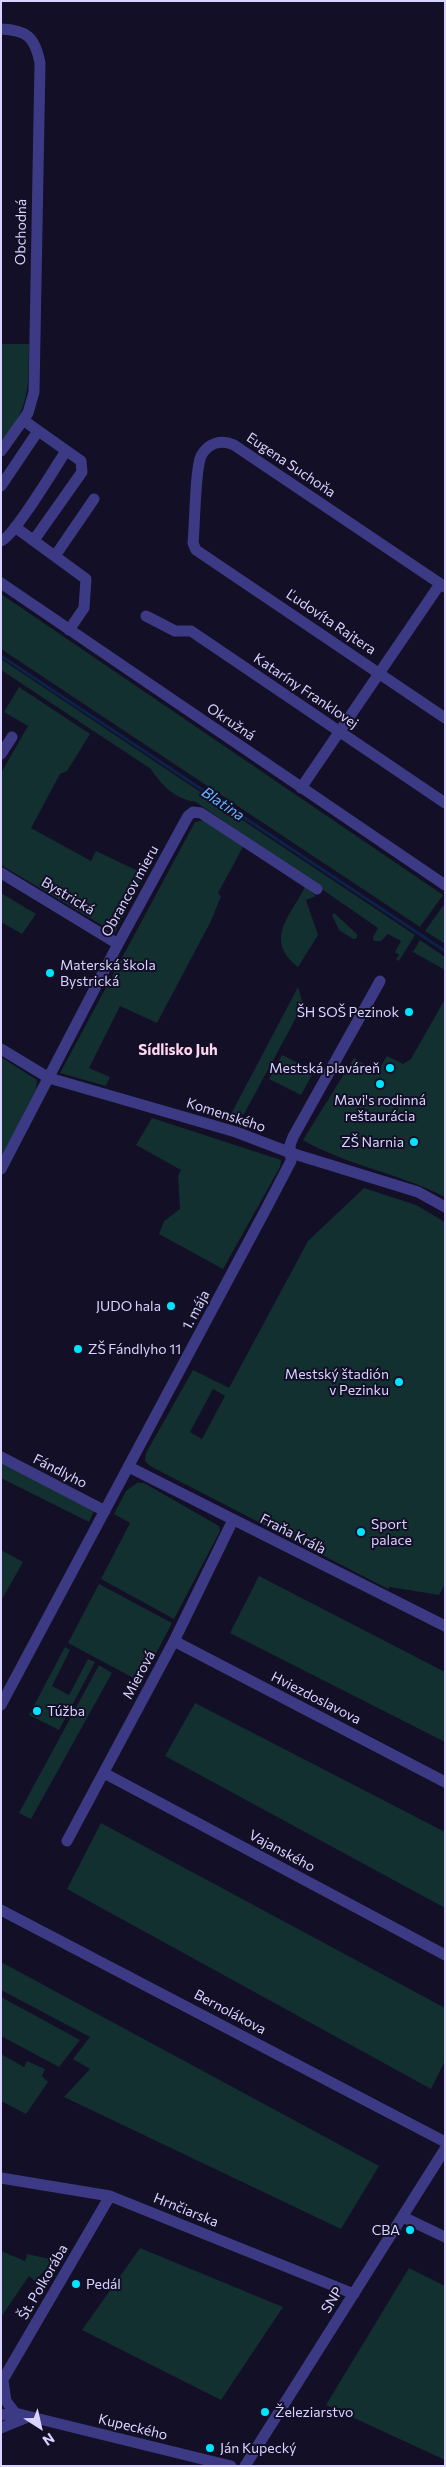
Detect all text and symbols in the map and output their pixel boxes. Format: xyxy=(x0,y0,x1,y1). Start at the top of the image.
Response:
street label: Obchodná xyxy=(12,199,30,265)
street label: Eugena Suchoňa xyxy=(243,429,339,501)
street label: Ľudovíta Rajtera xyxy=(283,586,379,658)
street label: Kataríny Franklovej xyxy=(251,650,361,732)
street label: Okružná xyxy=(204,700,258,744)
water label: Blatina xyxy=(198,783,248,825)
street label: Obrancov mieru xyxy=(98,842,162,940)
street label: Bystrická xyxy=(38,874,98,918)
place label: Materská škola Bystrická xyxy=(60,957,156,990)
marker: Materská škola Bystrická xyxy=(44,967,56,979)
place label: ŠH SOŠ Pezinok xyxy=(297,1004,399,1020)
marker: ŠH SOŠ Pezinok xyxy=(403,1006,415,1018)
district label: Sídlisko Juh xyxy=(138,1041,218,1059)
place label: Mestská plaváreň xyxy=(269,1060,380,1076)
marker: Mestská plaváreň xyxy=(384,1062,396,1074)
marker: Mavi's rodinná reštaurácia xyxy=(374,1078,386,1090)
place label: Mavi's rodinná reštaurácia xyxy=(334,1092,426,1124)
street label: Komenského xyxy=(184,1094,268,1136)
place label: ZŠ Narnia xyxy=(341,1134,404,1150)
marker: ZŠ Narnia xyxy=(408,1136,420,1148)
street label: 1. mája xyxy=(179,1287,213,1333)
place label: JUDO hala xyxy=(96,1298,161,1314)
marker: JUDO hala xyxy=(165,1300,177,1312)
place label: ZŠ Fándlyho 11 xyxy=(88,1341,181,1357)
marker: ZŠ Fándlyho 11 xyxy=(72,1343,84,1355)
place label: Mestský štadión v Pezinku xyxy=(285,1366,389,1398)
marker: Mestský štadión v Pezinku xyxy=(393,1376,405,1388)
street label: Fándlyho xyxy=(30,1450,90,1492)
street label: Fraňa Kráľa xyxy=(257,1510,329,1558)
place label: Sport palace xyxy=(371,1516,412,1548)
marker: Sport palace xyxy=(355,1526,367,1538)
street label: Mierová xyxy=(119,1648,159,1702)
street label: Hviezdoslavova xyxy=(268,1668,364,1728)
place label: Túžba xyxy=(47,1703,85,1719)
marker: Túžba xyxy=(31,1705,43,1717)
street label: Vajanského xyxy=(246,1827,318,1875)
street label: Bernolákova xyxy=(191,1986,269,2038)
street label: Hrnčiarska xyxy=(151,2189,221,2231)
place label: CBA xyxy=(372,2222,400,2238)
marker: CBA xyxy=(404,2224,416,2236)
street label: Št. Polkorába xyxy=(15,2241,71,2323)
place label: Pedál xyxy=(86,2276,121,2292)
marker: Pedál xyxy=(70,2278,82,2290)
street label: SNP xyxy=(318,2284,346,2316)
north arrow xyxy=(15,2402,65,2452)
place label: Železiarstvo xyxy=(275,2404,353,2420)
marker: Železiarstvo xyxy=(259,2406,271,2418)
street label: Kupeckého xyxy=(97,2410,169,2444)
text: N xyxy=(40,2430,58,2450)
place label: Ján Kupecký xyxy=(220,2440,296,2456)
marker: Ján Kupecký xyxy=(204,2442,216,2454)

